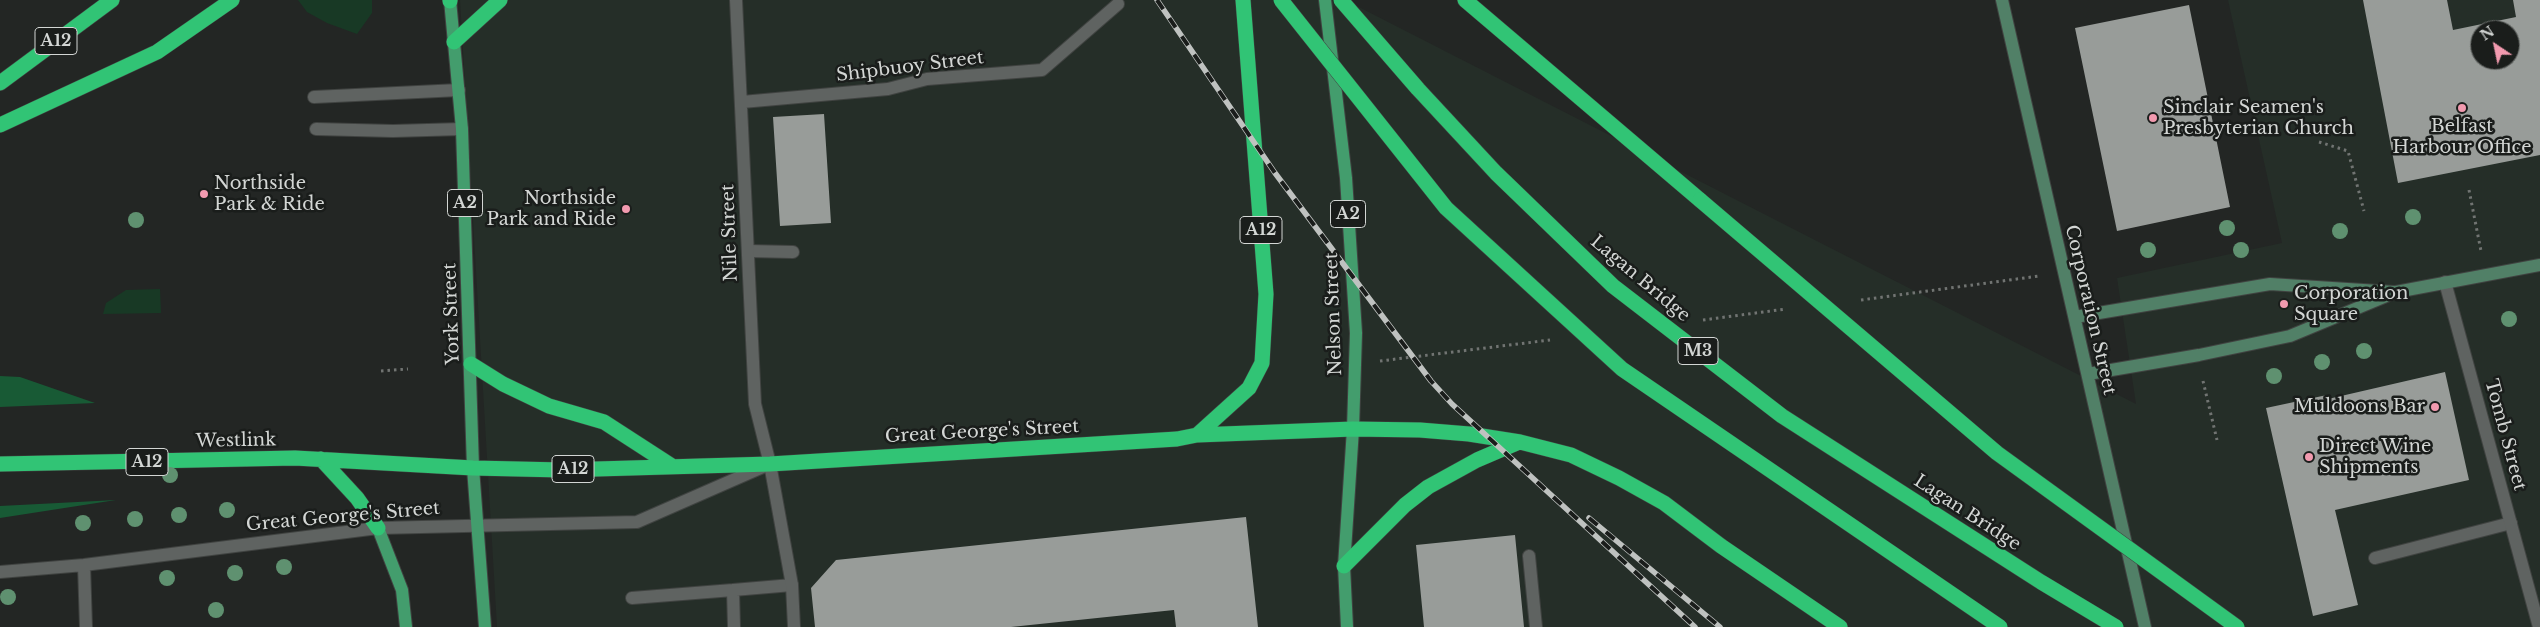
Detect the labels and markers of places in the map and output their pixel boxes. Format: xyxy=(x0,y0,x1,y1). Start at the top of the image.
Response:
place label: Sinclair Seamen's Presbyterian Church xyxy=(2163,97,2354,140)
marker: Belfast Harbour Office xyxy=(2456,102,2468,114)
marker: Sinclair Seamen's Presbyterian Church xyxy=(2147,112,2159,124)
place label: Belfast Harbour Office xyxy=(2392,116,2532,158)
place label: Northside Park & Ride xyxy=(214,173,325,215)
marker: Northside Park & Ride xyxy=(198,188,210,200)
place label: Northside Park and Ride xyxy=(487,188,616,230)
marker: Northside Park and Ride xyxy=(620,203,632,215)
place label: Corporation Square xyxy=(2294,283,2408,326)
marker: Corporation Square xyxy=(2278,298,2290,310)
place label: Muldoons Bar xyxy=(2294,396,2425,418)
marker: Muldoons Bar xyxy=(2429,401,2441,413)
place label: Direct Wine Shipments xyxy=(2319,436,2431,478)
marker: Direct Wine Shipments xyxy=(2303,451,2315,463)

